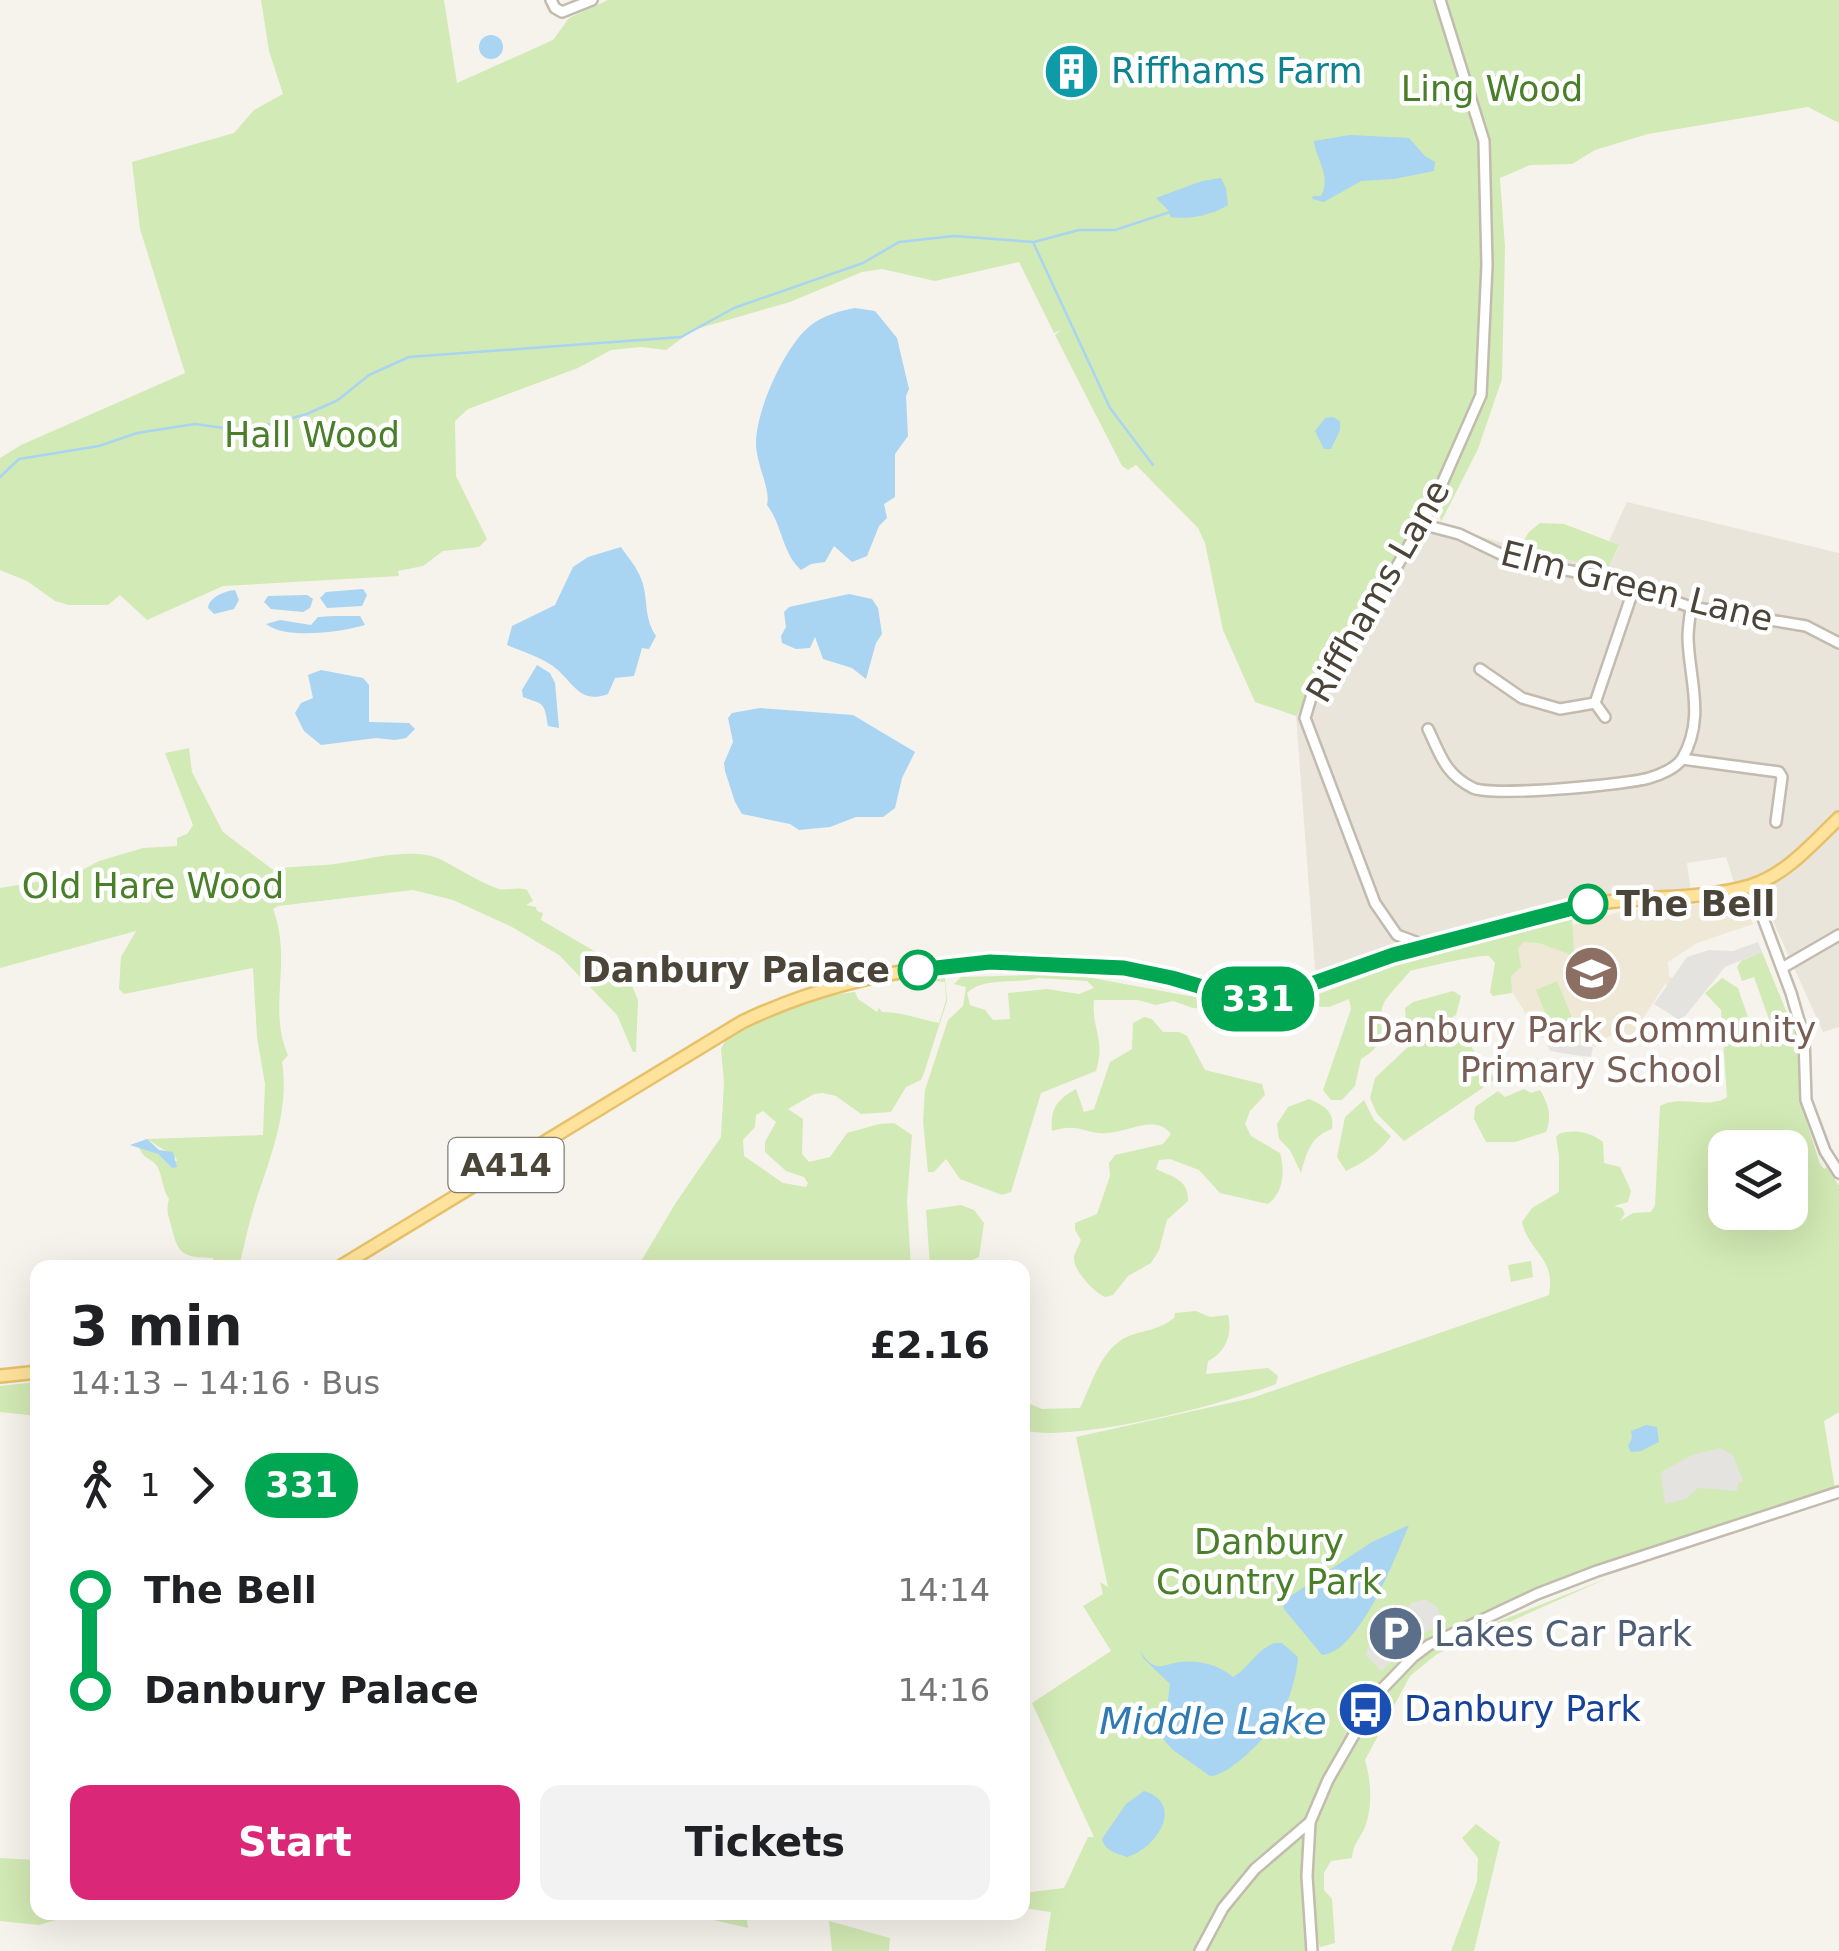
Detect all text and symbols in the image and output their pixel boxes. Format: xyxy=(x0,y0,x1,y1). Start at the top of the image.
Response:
building icon: Riffhams Farm xyxy=(1042,41,1102,101)
place label: Riffhams Farm xyxy=(1111,51,1362,91)
park label: Ling Wood xyxy=(1401,69,1583,109)
park label: Hall Wood xyxy=(224,415,400,455)
street label: Riffhams Lane xyxy=(1298,473,1458,709)
street label: Elm Green Lane xyxy=(1497,533,1777,639)
park label: Old Hare Wood xyxy=(22,866,284,906)
place label: The Bell xyxy=(1616,884,1775,924)
marker: The Bell xyxy=(1569,885,1607,923)
school or university icon: Danbury Park Community Primary School xyxy=(1561,944,1621,1004)
place label: Danbury Palace xyxy=(582,950,890,990)
marker: Danbury Palace xyxy=(899,951,937,989)
line badge: 331 xyxy=(1200,966,1316,1032)
text: 331 xyxy=(1221,979,1295,1019)
place label: Danbury Park Community Primary School xyxy=(1366,1010,1816,1090)
map controls xyxy=(1708,1130,1808,1230)
button: layers xyxy=(1708,1130,1808,1230)
road number: A414 xyxy=(448,1138,564,1192)
text: 3 min xyxy=(70,1294,243,1358)
text: £2.16 xyxy=(870,1323,990,1367)
text: 14:13 – 14:16 · Bus xyxy=(70,1364,380,1402)
icon: walk xyxy=(70,1458,125,1513)
icon: forward xyxy=(175,1458,230,1513)
text: 331 xyxy=(265,1465,338,1505)
text: 1 xyxy=(140,1466,160,1504)
park label: Danbury Country Park xyxy=(1156,1522,1383,1602)
text: The Bell xyxy=(144,1568,317,1612)
text: 14:14 xyxy=(898,1571,990,1609)
parking icon: Lakes Car Park xyxy=(1365,1604,1425,1664)
place label: Lakes Car Park xyxy=(1434,1614,1693,1654)
text: Danbury Palace xyxy=(144,1668,479,1712)
text: 14:16 xyxy=(898,1671,990,1709)
bus stop icon: Danbury Park xyxy=(1335,1679,1395,1739)
place label: Danbury Park xyxy=(1404,1689,1642,1729)
water label: Middle Lake xyxy=(1099,1699,1327,1743)
button: Start xyxy=(70,1785,520,1900)
button: Tickets xyxy=(540,1785,990,1900)

